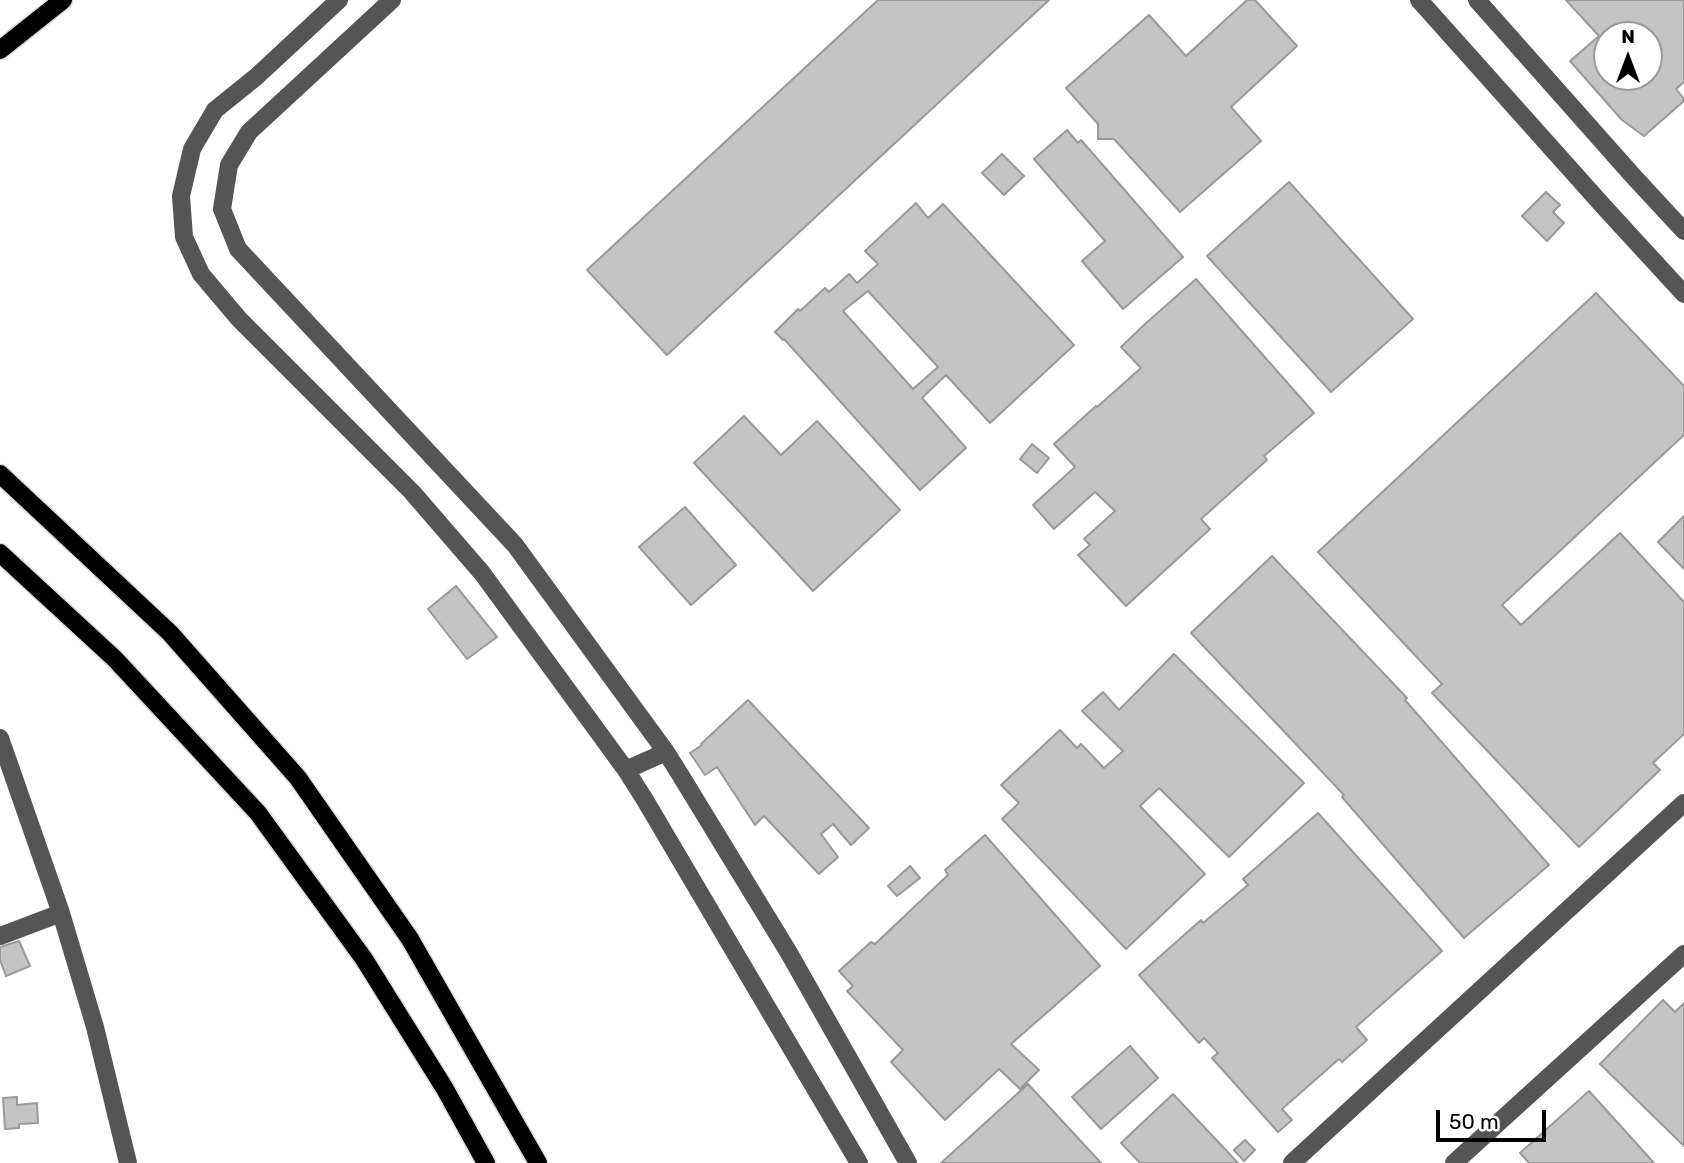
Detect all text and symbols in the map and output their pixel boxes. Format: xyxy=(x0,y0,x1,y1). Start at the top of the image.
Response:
north arrow xyxy=(1593,21,1663,91)
text: N xyxy=(1621,25,1635,48)
scale bar xyxy=(1439,1096,1549,1140)
text: 50 m xyxy=(1449,1109,1499,1134)

